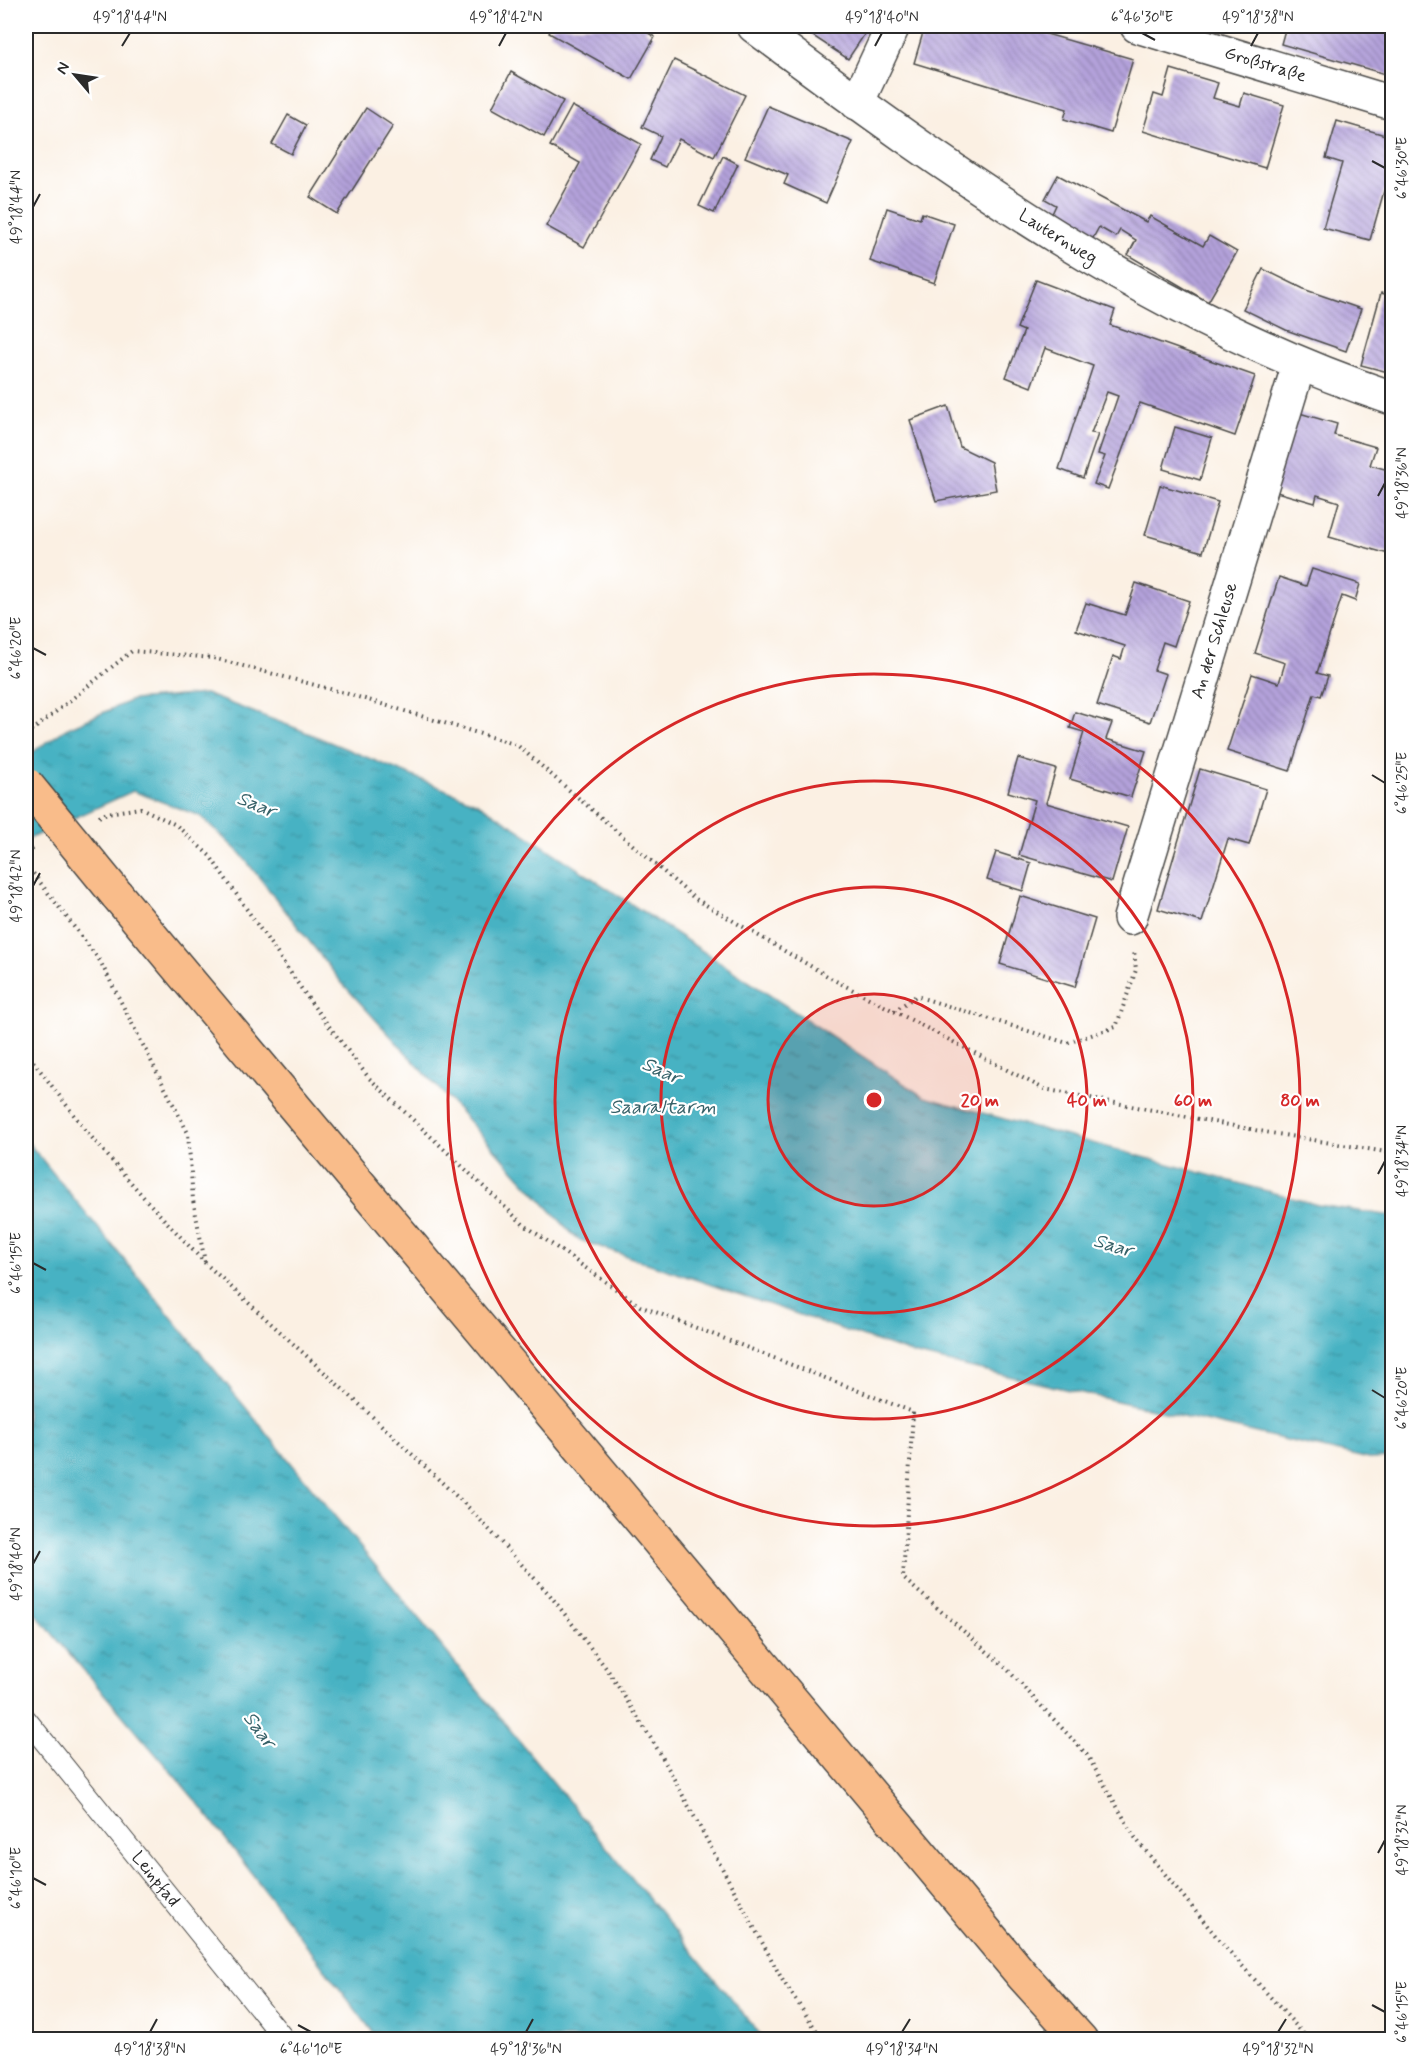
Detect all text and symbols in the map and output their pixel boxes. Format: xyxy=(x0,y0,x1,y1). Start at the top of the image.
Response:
text: 49°18'44"N xyxy=(93,8,167,28)
text: 49°18'42"N xyxy=(470,8,542,28)
text: 49°18'40"N xyxy=(845,8,919,28)
text: 6°46'30"E xyxy=(1111,8,1174,28)
text: 49°18'38"N xyxy=(1222,8,1294,28)
street label: Großstraße xyxy=(1222,41,1309,88)
north arrow xyxy=(45,45,105,105)
text: N xyxy=(51,59,75,78)
text: 6°46'30"E xyxy=(1393,136,1413,199)
text: 49°18'44"N xyxy=(7,170,27,244)
street label: Lauternweg xyxy=(1014,204,1102,271)
text: 49°18'36"N xyxy=(1393,447,1413,519)
street label: An der Schleuse xyxy=(1186,579,1244,702)
text: 6°46'20"E xyxy=(7,616,27,680)
text: 6°46'25"E xyxy=(1393,752,1413,814)
water label: Saar xyxy=(233,785,282,826)
text: 49°18'42"N xyxy=(7,850,27,922)
water label: Saar xyxy=(638,1051,687,1092)
text: 20 m xyxy=(961,1089,999,1113)
text: 40 m xyxy=(1067,1089,1107,1113)
text: 60 m xyxy=(1174,1089,1212,1113)
text: 80 m xyxy=(1280,1089,1320,1113)
centre of rings xyxy=(864,1090,884,1110)
water label: Saaraltarm xyxy=(610,1094,716,1121)
text: 49°18'34"N xyxy=(1393,1125,1413,1197)
water label: Saar xyxy=(1090,1227,1138,1265)
text: 6°46'15"E xyxy=(7,1232,27,1294)
text: 6°46'20"E xyxy=(1393,1366,1413,1430)
text: 49°18'40"N xyxy=(7,1527,27,1601)
water label: Saar xyxy=(236,1706,283,1756)
text: 49°18'32"N xyxy=(1393,1804,1413,1876)
street label: Leinpfad xyxy=(126,1846,185,1912)
text: 6°46'10"E xyxy=(7,1847,27,1909)
text: 6°46'15"E xyxy=(1393,1981,1413,2043)
text: 49°18'38"N xyxy=(114,2040,186,2060)
text: 6°46'10"E xyxy=(280,2040,342,2060)
text: 49°18'36"N xyxy=(490,2040,562,2060)
text: 49°18'34"N xyxy=(866,2040,938,2060)
text: 49°18'32"N xyxy=(1243,2040,1314,2060)

